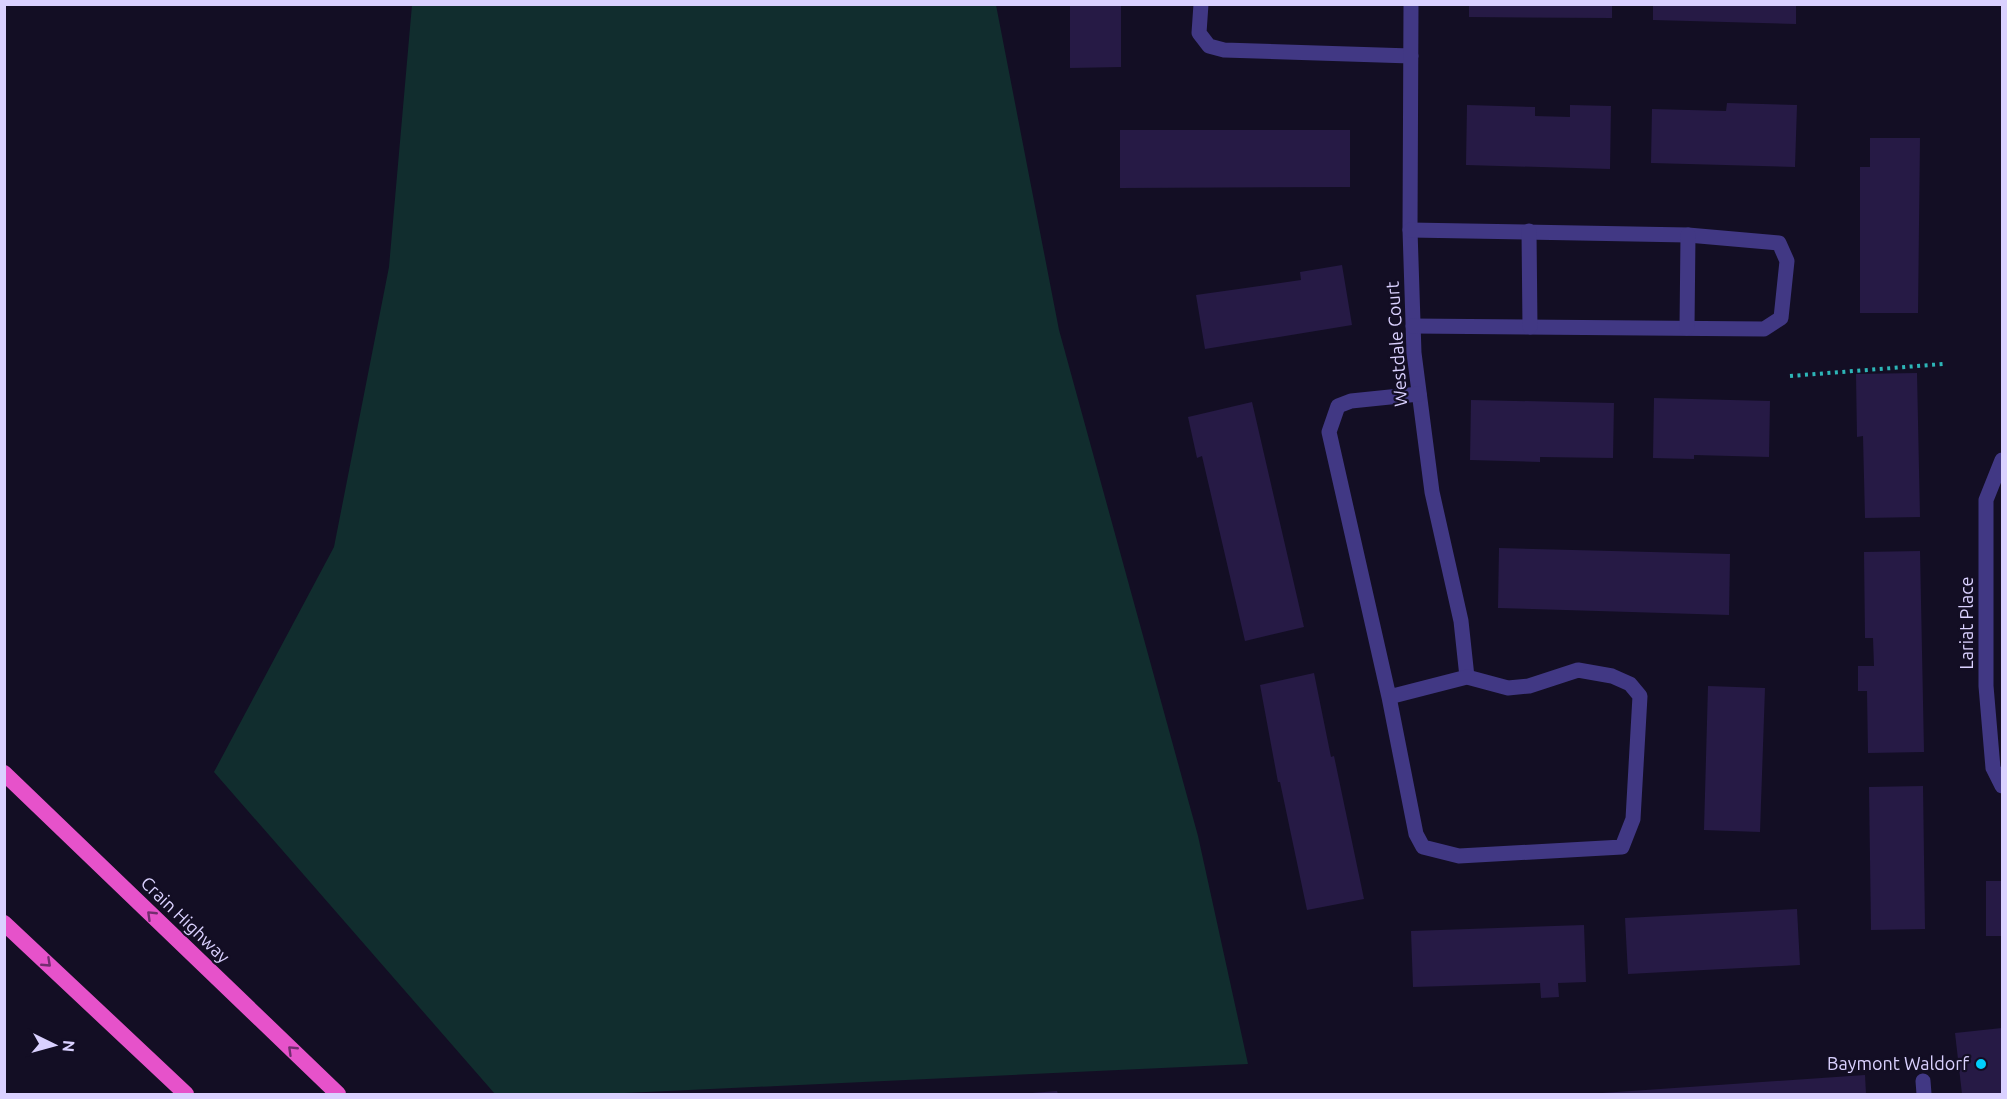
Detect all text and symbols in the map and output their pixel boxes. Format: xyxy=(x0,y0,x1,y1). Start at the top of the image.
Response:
street label: Westdale Court xyxy=(1382,281,1410,407)
street label: Lariat Place xyxy=(1956,576,1976,670)
street label: Crain Highway xyxy=(137,872,234,967)
one-way arrow xyxy=(148,911,158,922)
one-way arrow xyxy=(40,956,51,967)
north arrow xyxy=(24,1015,84,1075)
text: N xyxy=(59,1040,78,1053)
one-way arrow xyxy=(288,1046,299,1057)
place label: Baymont Waldorf xyxy=(1827,1053,1969,1073)
marker: Baymont Waldorf xyxy=(1974,1057,1988,1071)

